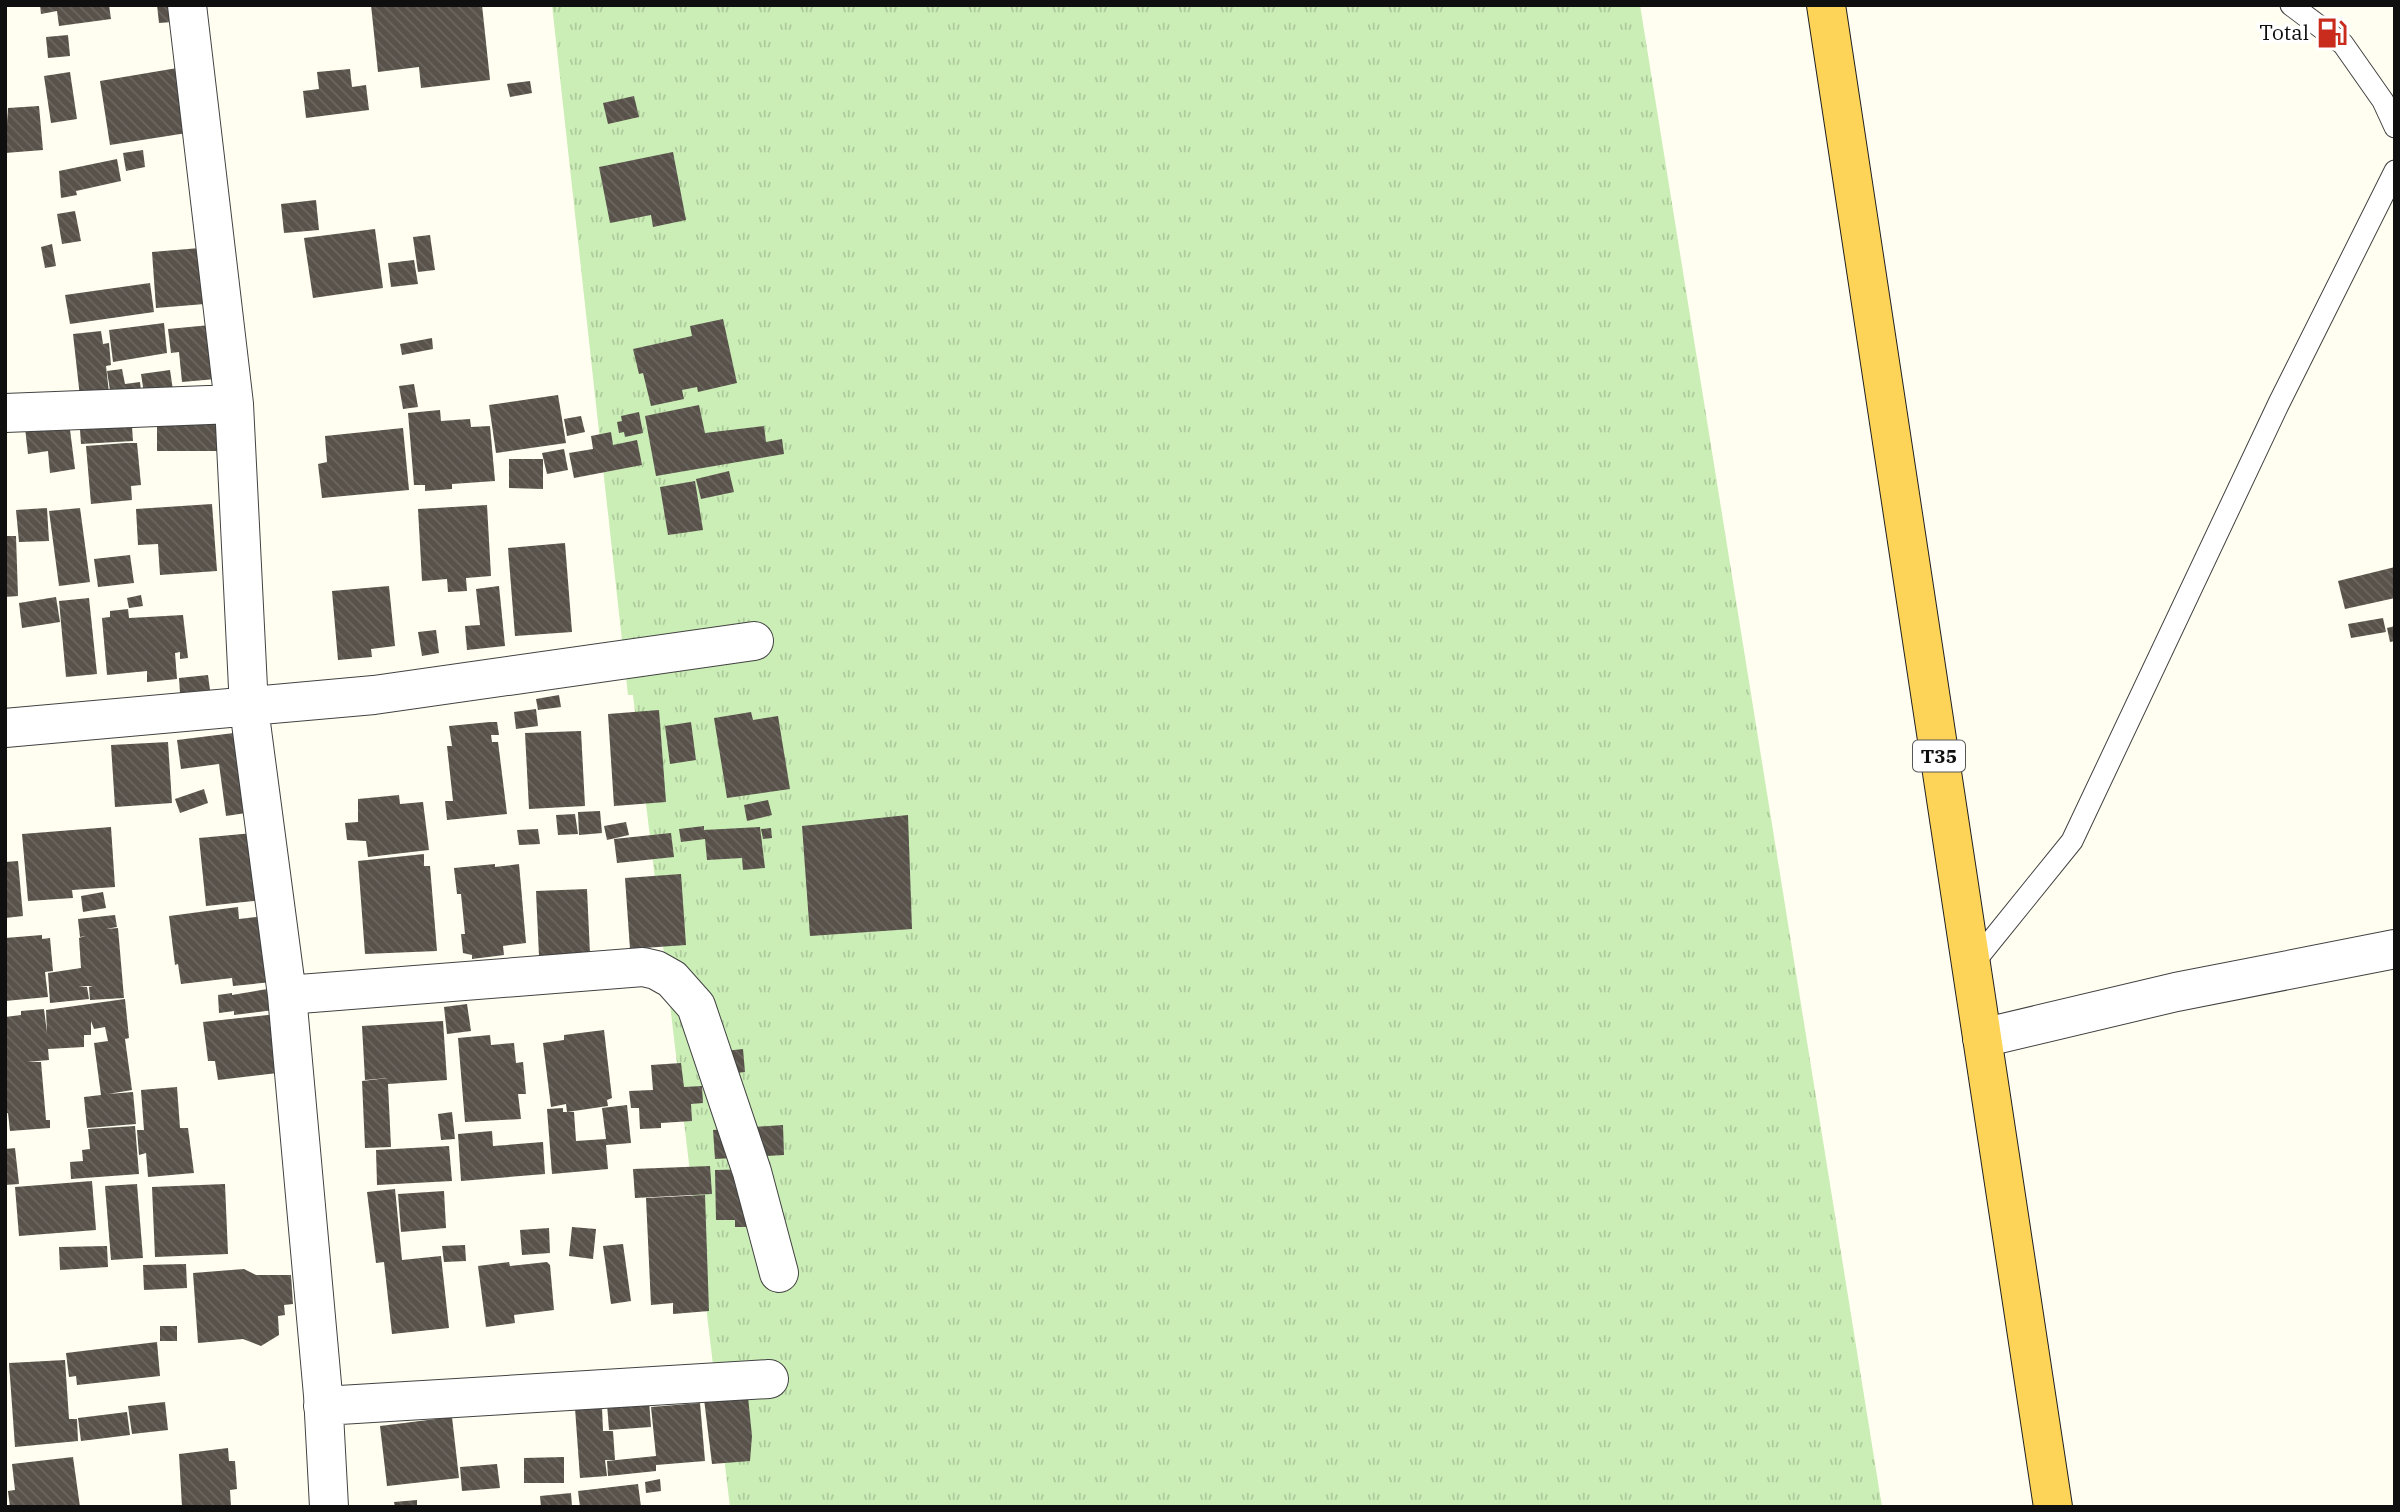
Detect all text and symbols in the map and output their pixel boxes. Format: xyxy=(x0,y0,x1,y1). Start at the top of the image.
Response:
fuel station icon: Total xyxy=(2315,16,2349,50)
place label: Total xyxy=(2259,18,2309,46)
road number: T35 xyxy=(1913,740,1965,772)

